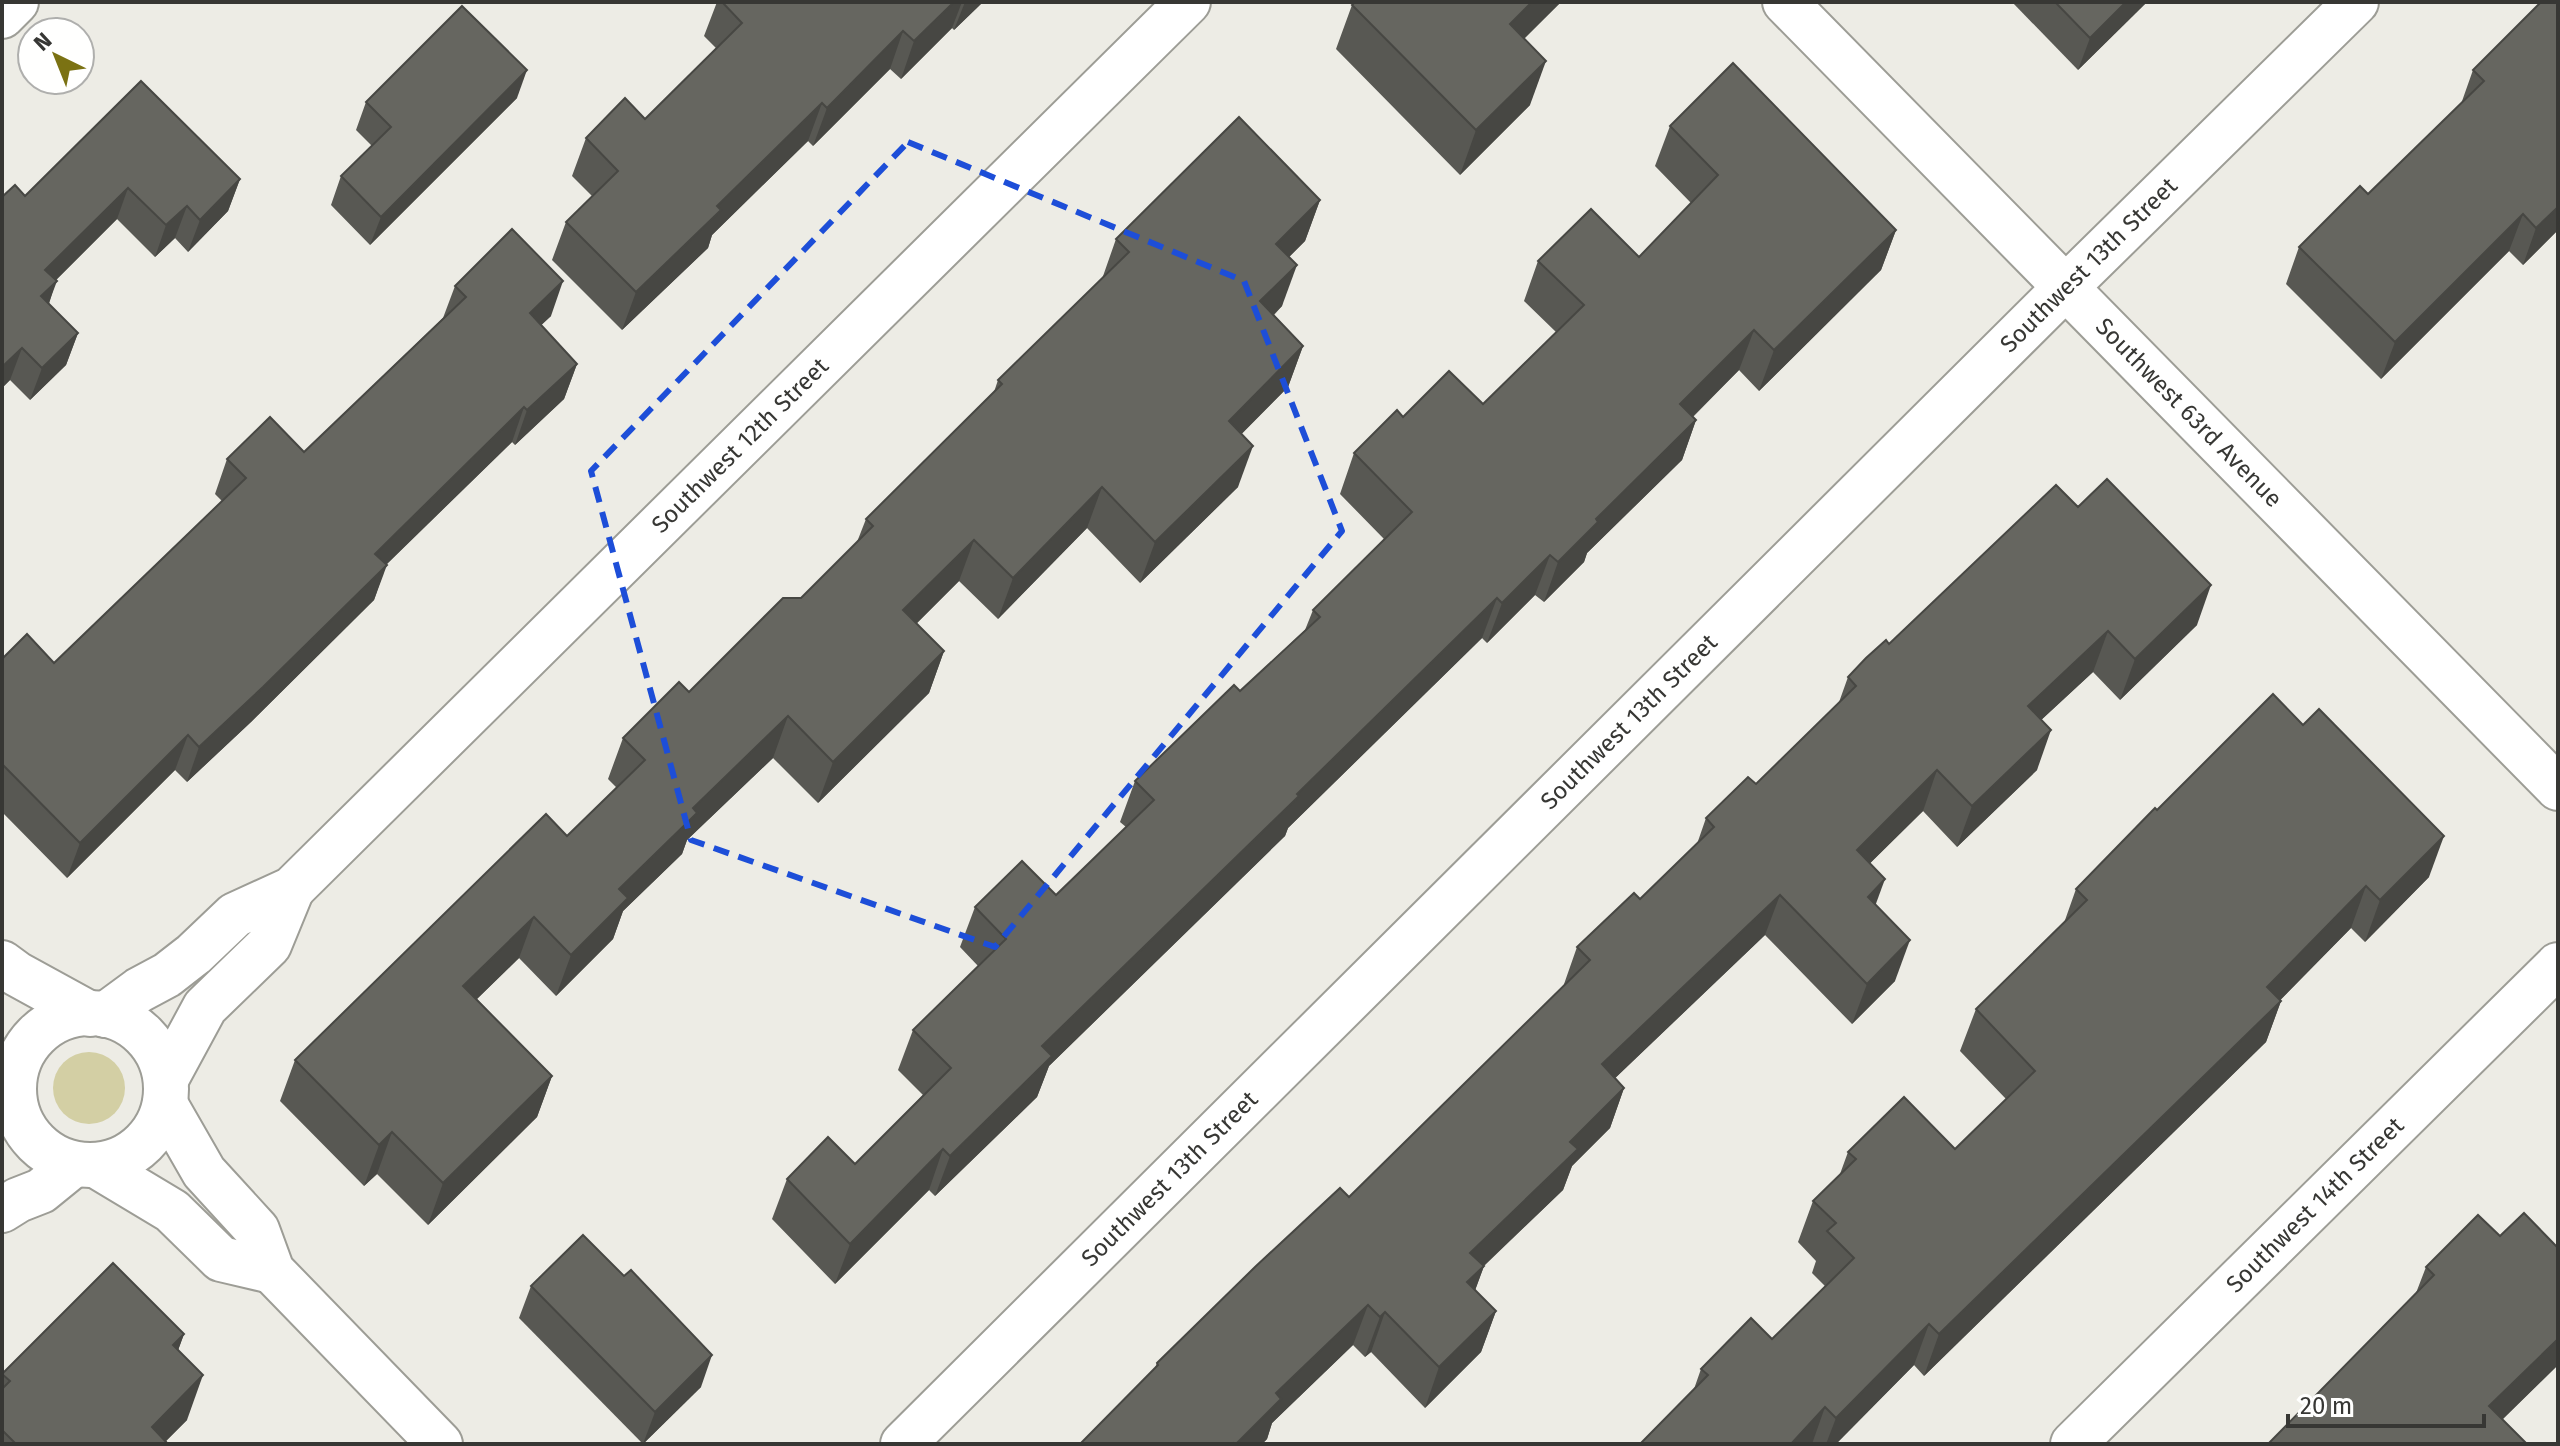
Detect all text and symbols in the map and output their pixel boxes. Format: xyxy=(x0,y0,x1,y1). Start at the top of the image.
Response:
north arrow xyxy=(16,16,96,96)
text: N xyxy=(28,27,57,57)
street label: Southwest 13th Street xyxy=(1994,172,2183,358)
street label: Southwest 63rd Avenue xyxy=(2090,312,2288,513)
street label: Southwest 12th Street xyxy=(646,352,834,539)
street label: Southwest 13th Street xyxy=(1535,628,1723,815)
street label: Southwest 13th Street xyxy=(1076,1085,1264,1272)
street label: Southwest 14th Street xyxy=(2220,1111,2410,1299)
scale bar xyxy=(2288,1378,2484,1428)
text: 20 m xyxy=(2300,1392,2352,1420)

